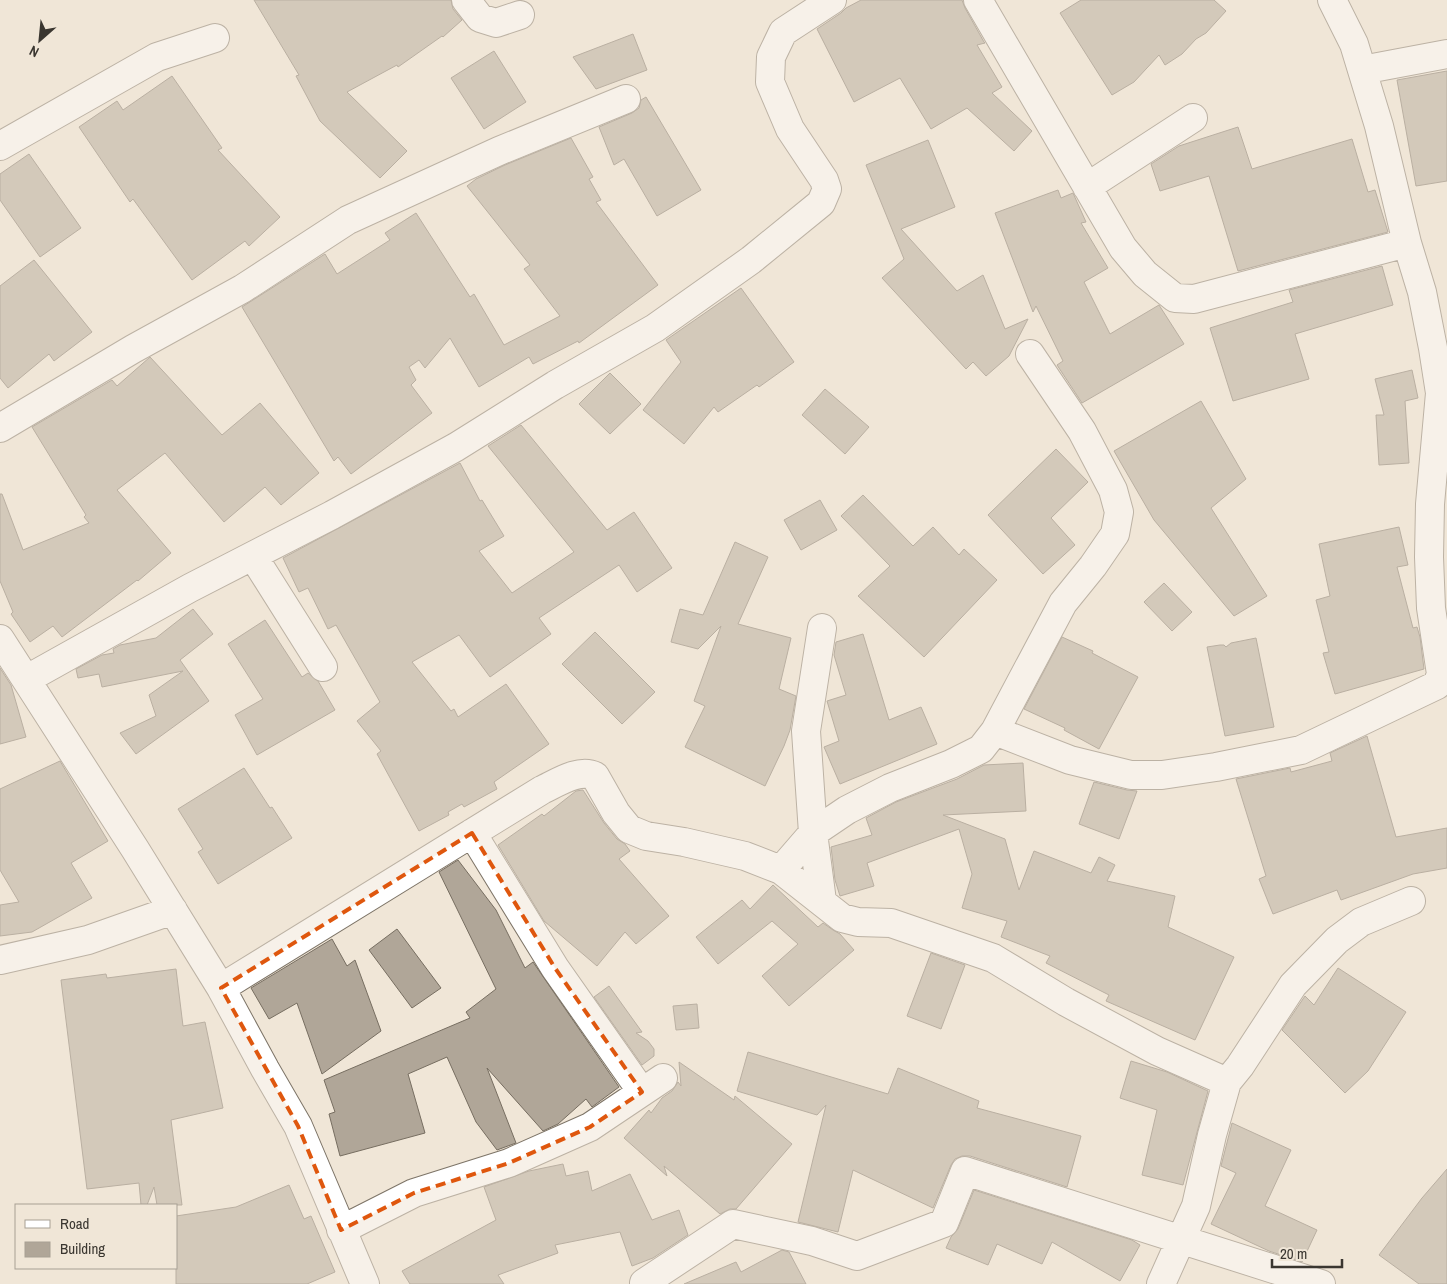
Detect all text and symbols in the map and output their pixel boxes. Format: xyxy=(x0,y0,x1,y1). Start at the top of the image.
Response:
north arrow xyxy=(15,15,65,65)
text: N xyxy=(26,42,42,61)
legend xyxy=(15,1204,178,1269)
text: Road xyxy=(60,1213,89,1234)
scale bar xyxy=(1272,1236,1342,1268)
text: Building xyxy=(60,1238,105,1259)
text: 20 m xyxy=(1280,1243,1307,1264)

